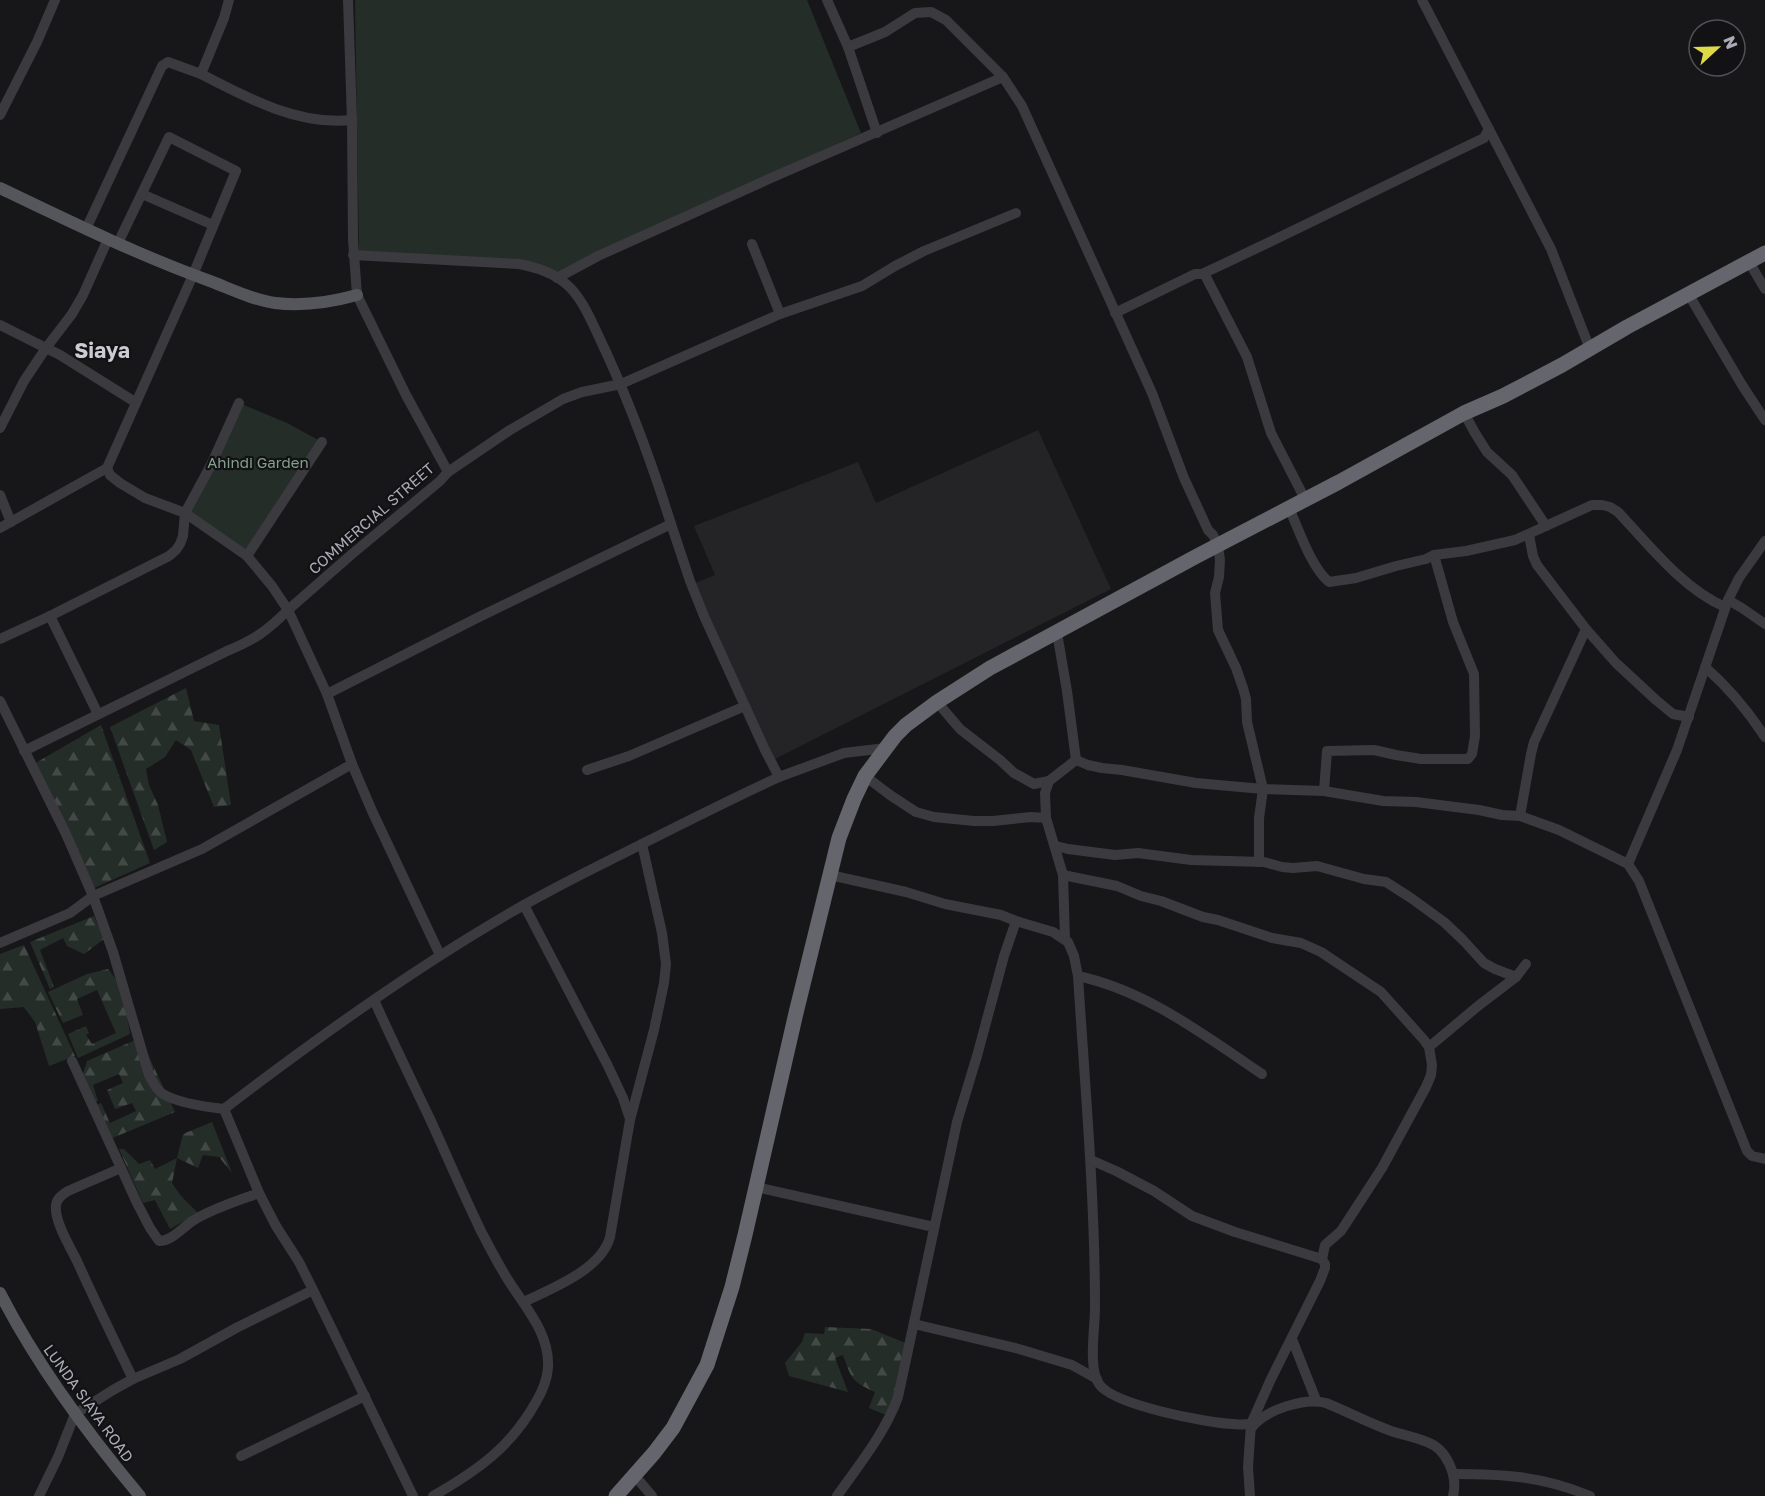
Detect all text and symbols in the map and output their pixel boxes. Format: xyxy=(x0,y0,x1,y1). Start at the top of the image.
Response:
north arrow xyxy=(1687,18,1747,78)
text: N xyxy=(1719,33,1742,52)
district label: Siaya xyxy=(74,337,130,363)
park label: Ahindi Garden xyxy=(207,453,309,471)
street label: COMMERCIAL STREET xyxy=(305,459,437,577)
street label: LUNDA SIAYA ROAD xyxy=(40,1341,138,1465)

